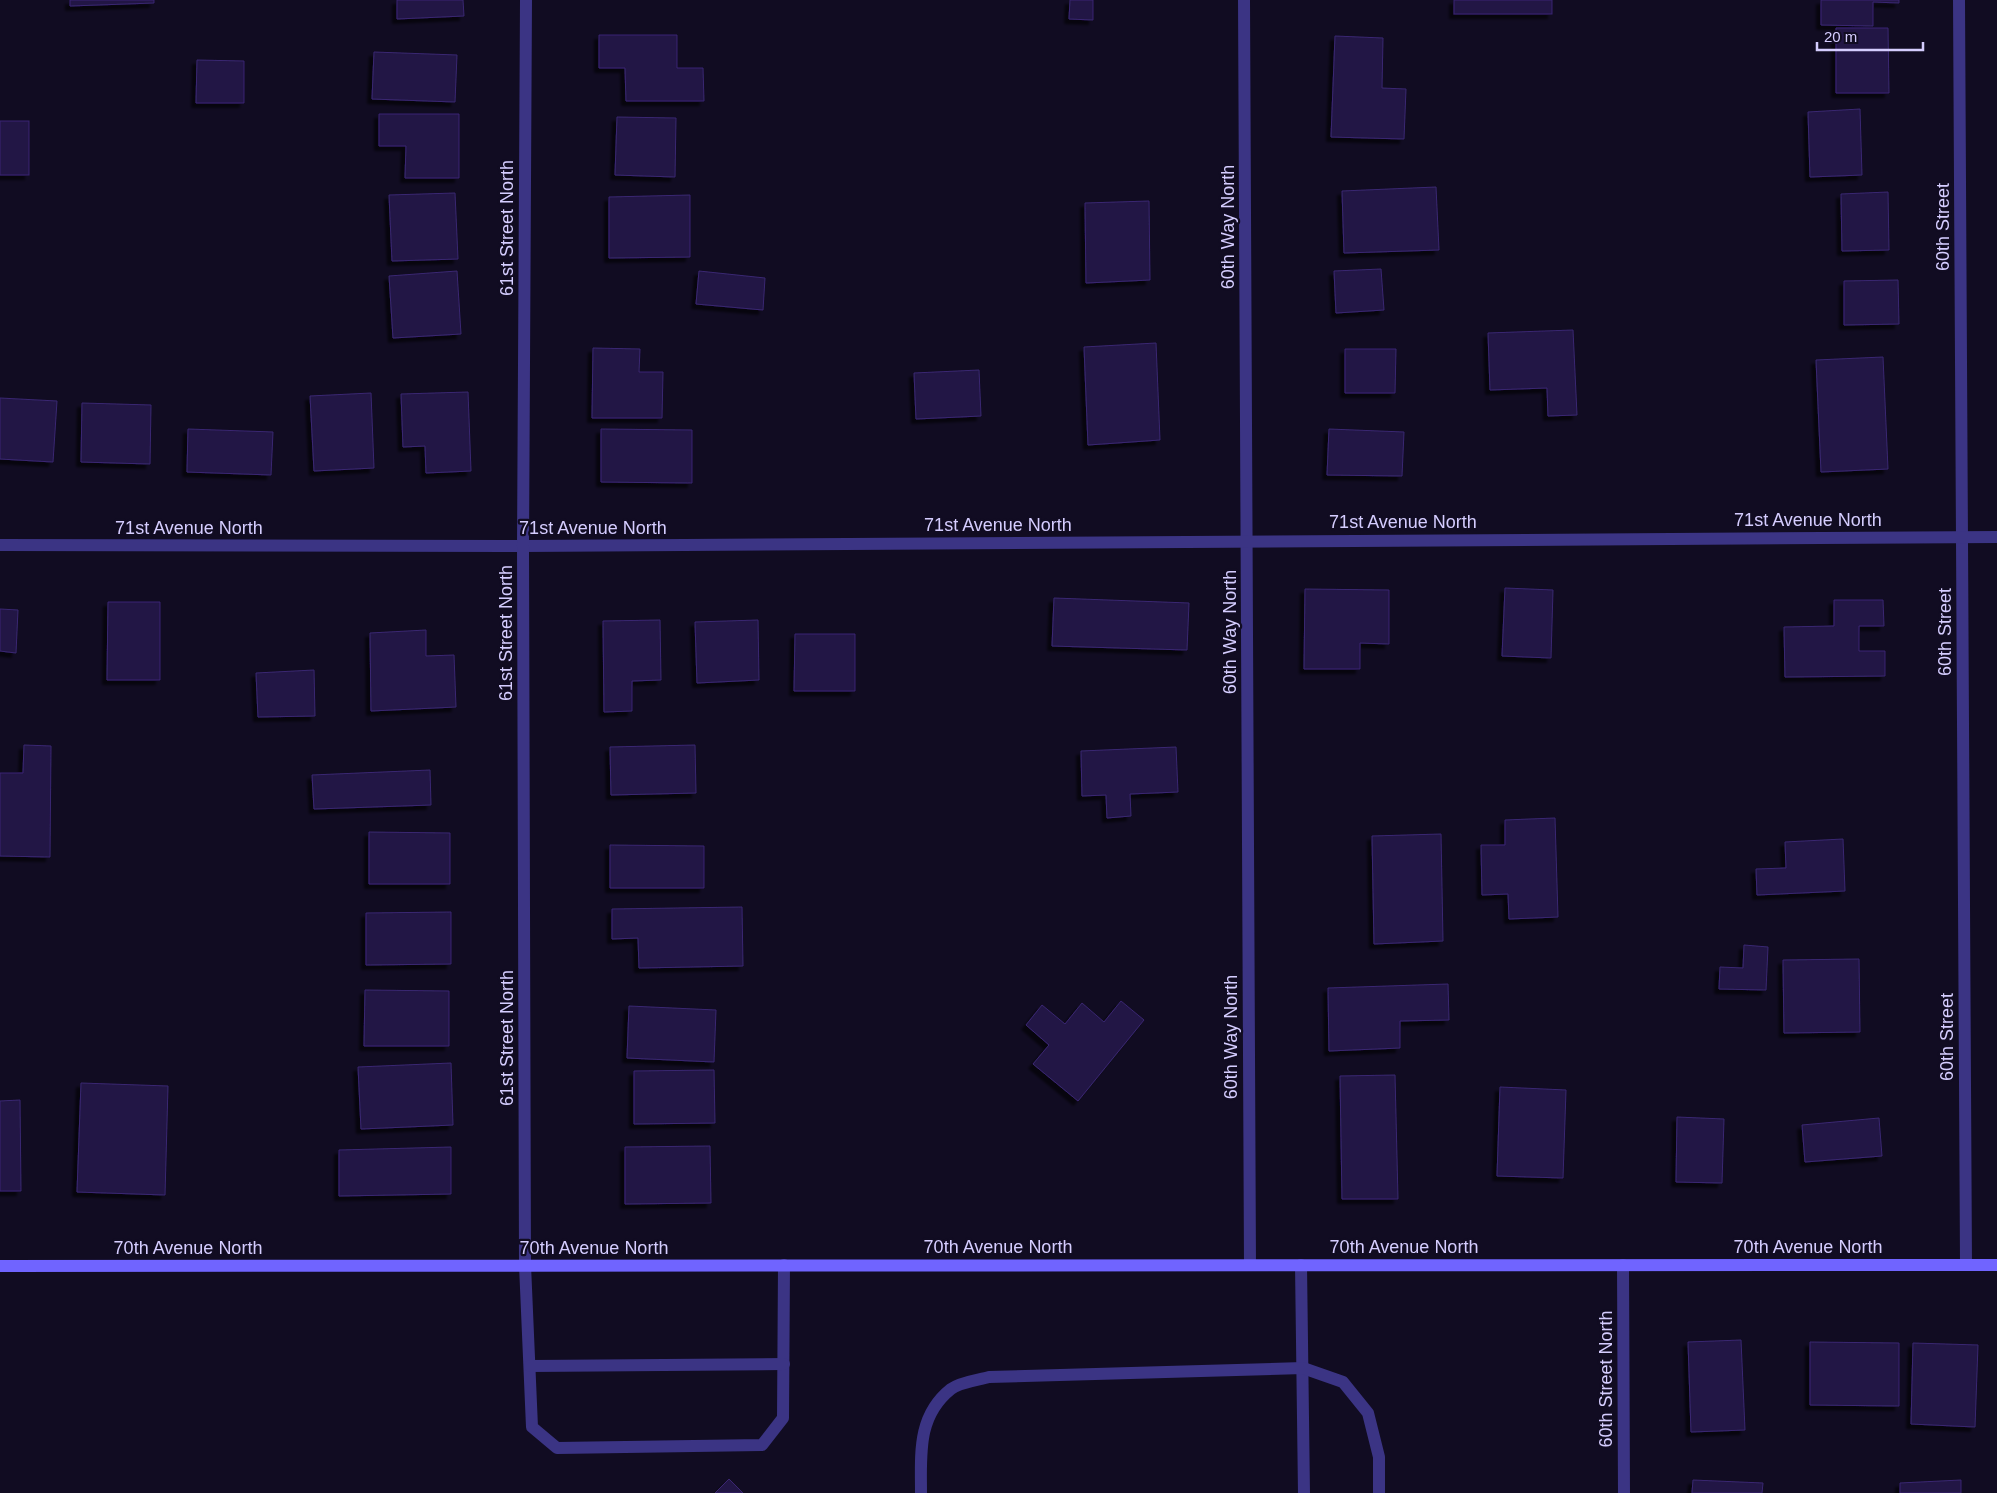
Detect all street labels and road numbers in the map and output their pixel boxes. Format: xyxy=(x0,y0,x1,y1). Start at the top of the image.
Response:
street label: 61st Street North xyxy=(497,160,517,296)
street label: 60th Way North xyxy=(1218,165,1238,289)
street label: 60th Street xyxy=(1933,183,1953,271)
street label: 71st Avenue North xyxy=(1734,510,1882,530)
street label: 71st Avenue North xyxy=(1329,512,1477,532)
street label: 71st Avenue North xyxy=(924,515,1072,535)
street label: 71st Avenue North xyxy=(115,518,263,538)
street label: 71st Avenue North xyxy=(519,518,667,538)
street label: 61st Street North xyxy=(496,565,516,701)
street label: 60th Way North xyxy=(1220,570,1240,694)
street label: 60th Street xyxy=(1935,588,1955,676)
street label: 61st Street North xyxy=(497,970,517,1106)
street label: 60th Way North xyxy=(1221,975,1241,1099)
street label: 60th Street xyxy=(1937,993,1957,1081)
street label: 70th Avenue North xyxy=(924,1237,1072,1257)
street label: 70th Avenue North xyxy=(1330,1237,1478,1257)
street label: 70th Avenue North xyxy=(1734,1237,1882,1257)
street label: 70th Avenue North xyxy=(114,1238,262,1258)
street label: 70th Avenue North xyxy=(520,1238,668,1258)
street label: 60th Street North xyxy=(1596,1310,1616,1448)

